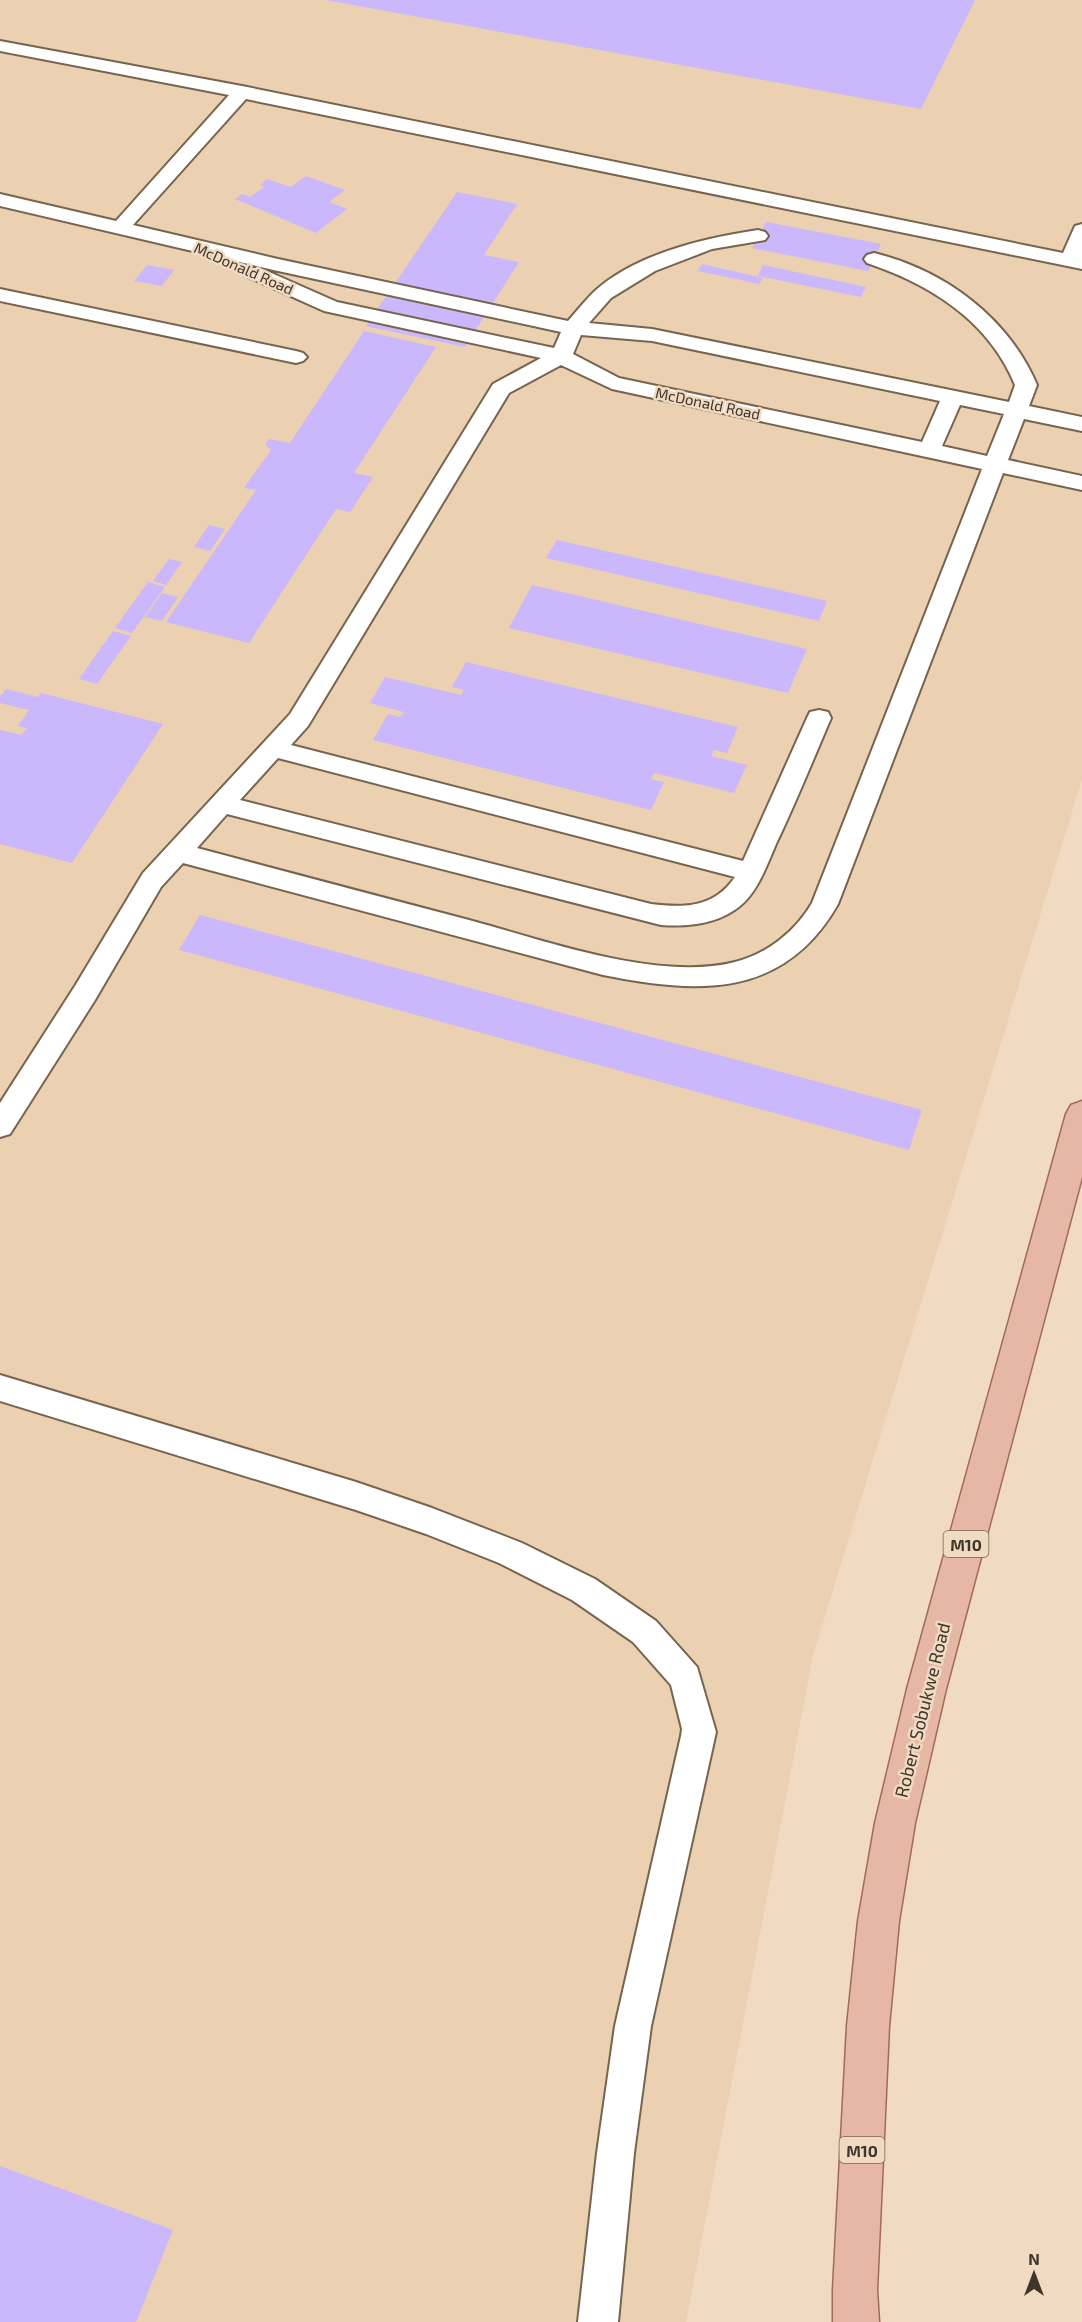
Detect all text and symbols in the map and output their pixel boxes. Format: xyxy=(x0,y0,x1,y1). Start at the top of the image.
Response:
street label: McDonald Road xyxy=(192,238,296,298)
street label: McDonald Road xyxy=(654,383,762,423)
road number: M10 xyxy=(944,1531,988,1557)
street label: Robert Sobukwe Road xyxy=(890,1620,954,1800)
road number: M10 xyxy=(840,2137,884,2163)
north arrow xyxy=(1004,2244,1064,2304)
text: N xyxy=(1028,2249,1040,2268)

